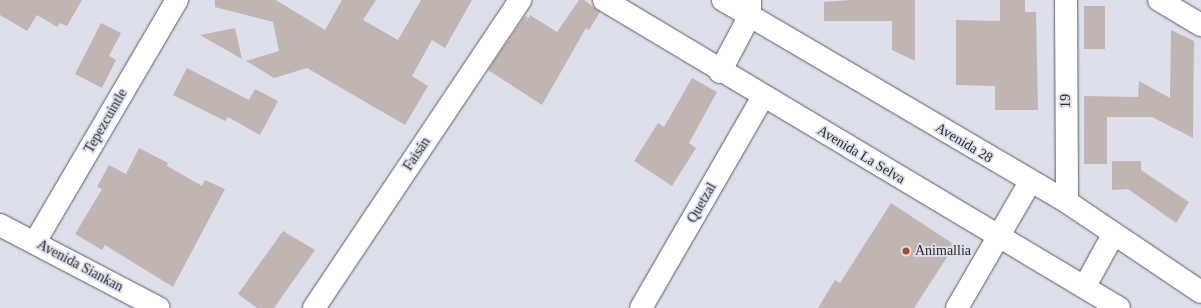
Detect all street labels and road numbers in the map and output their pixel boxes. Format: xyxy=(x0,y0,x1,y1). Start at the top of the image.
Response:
street label: Tepezcuintle xyxy=(81,86,131,156)
street label: 19 xyxy=(1058,94,1074,108)
street label: Avenida 28 xyxy=(932,119,996,167)
street label: Avenida La Selva xyxy=(814,122,908,188)
street label: Faisán xyxy=(400,134,434,174)
street label: Quetzal xyxy=(684,180,720,226)
street label: Avenida Siankan xyxy=(34,236,126,296)

